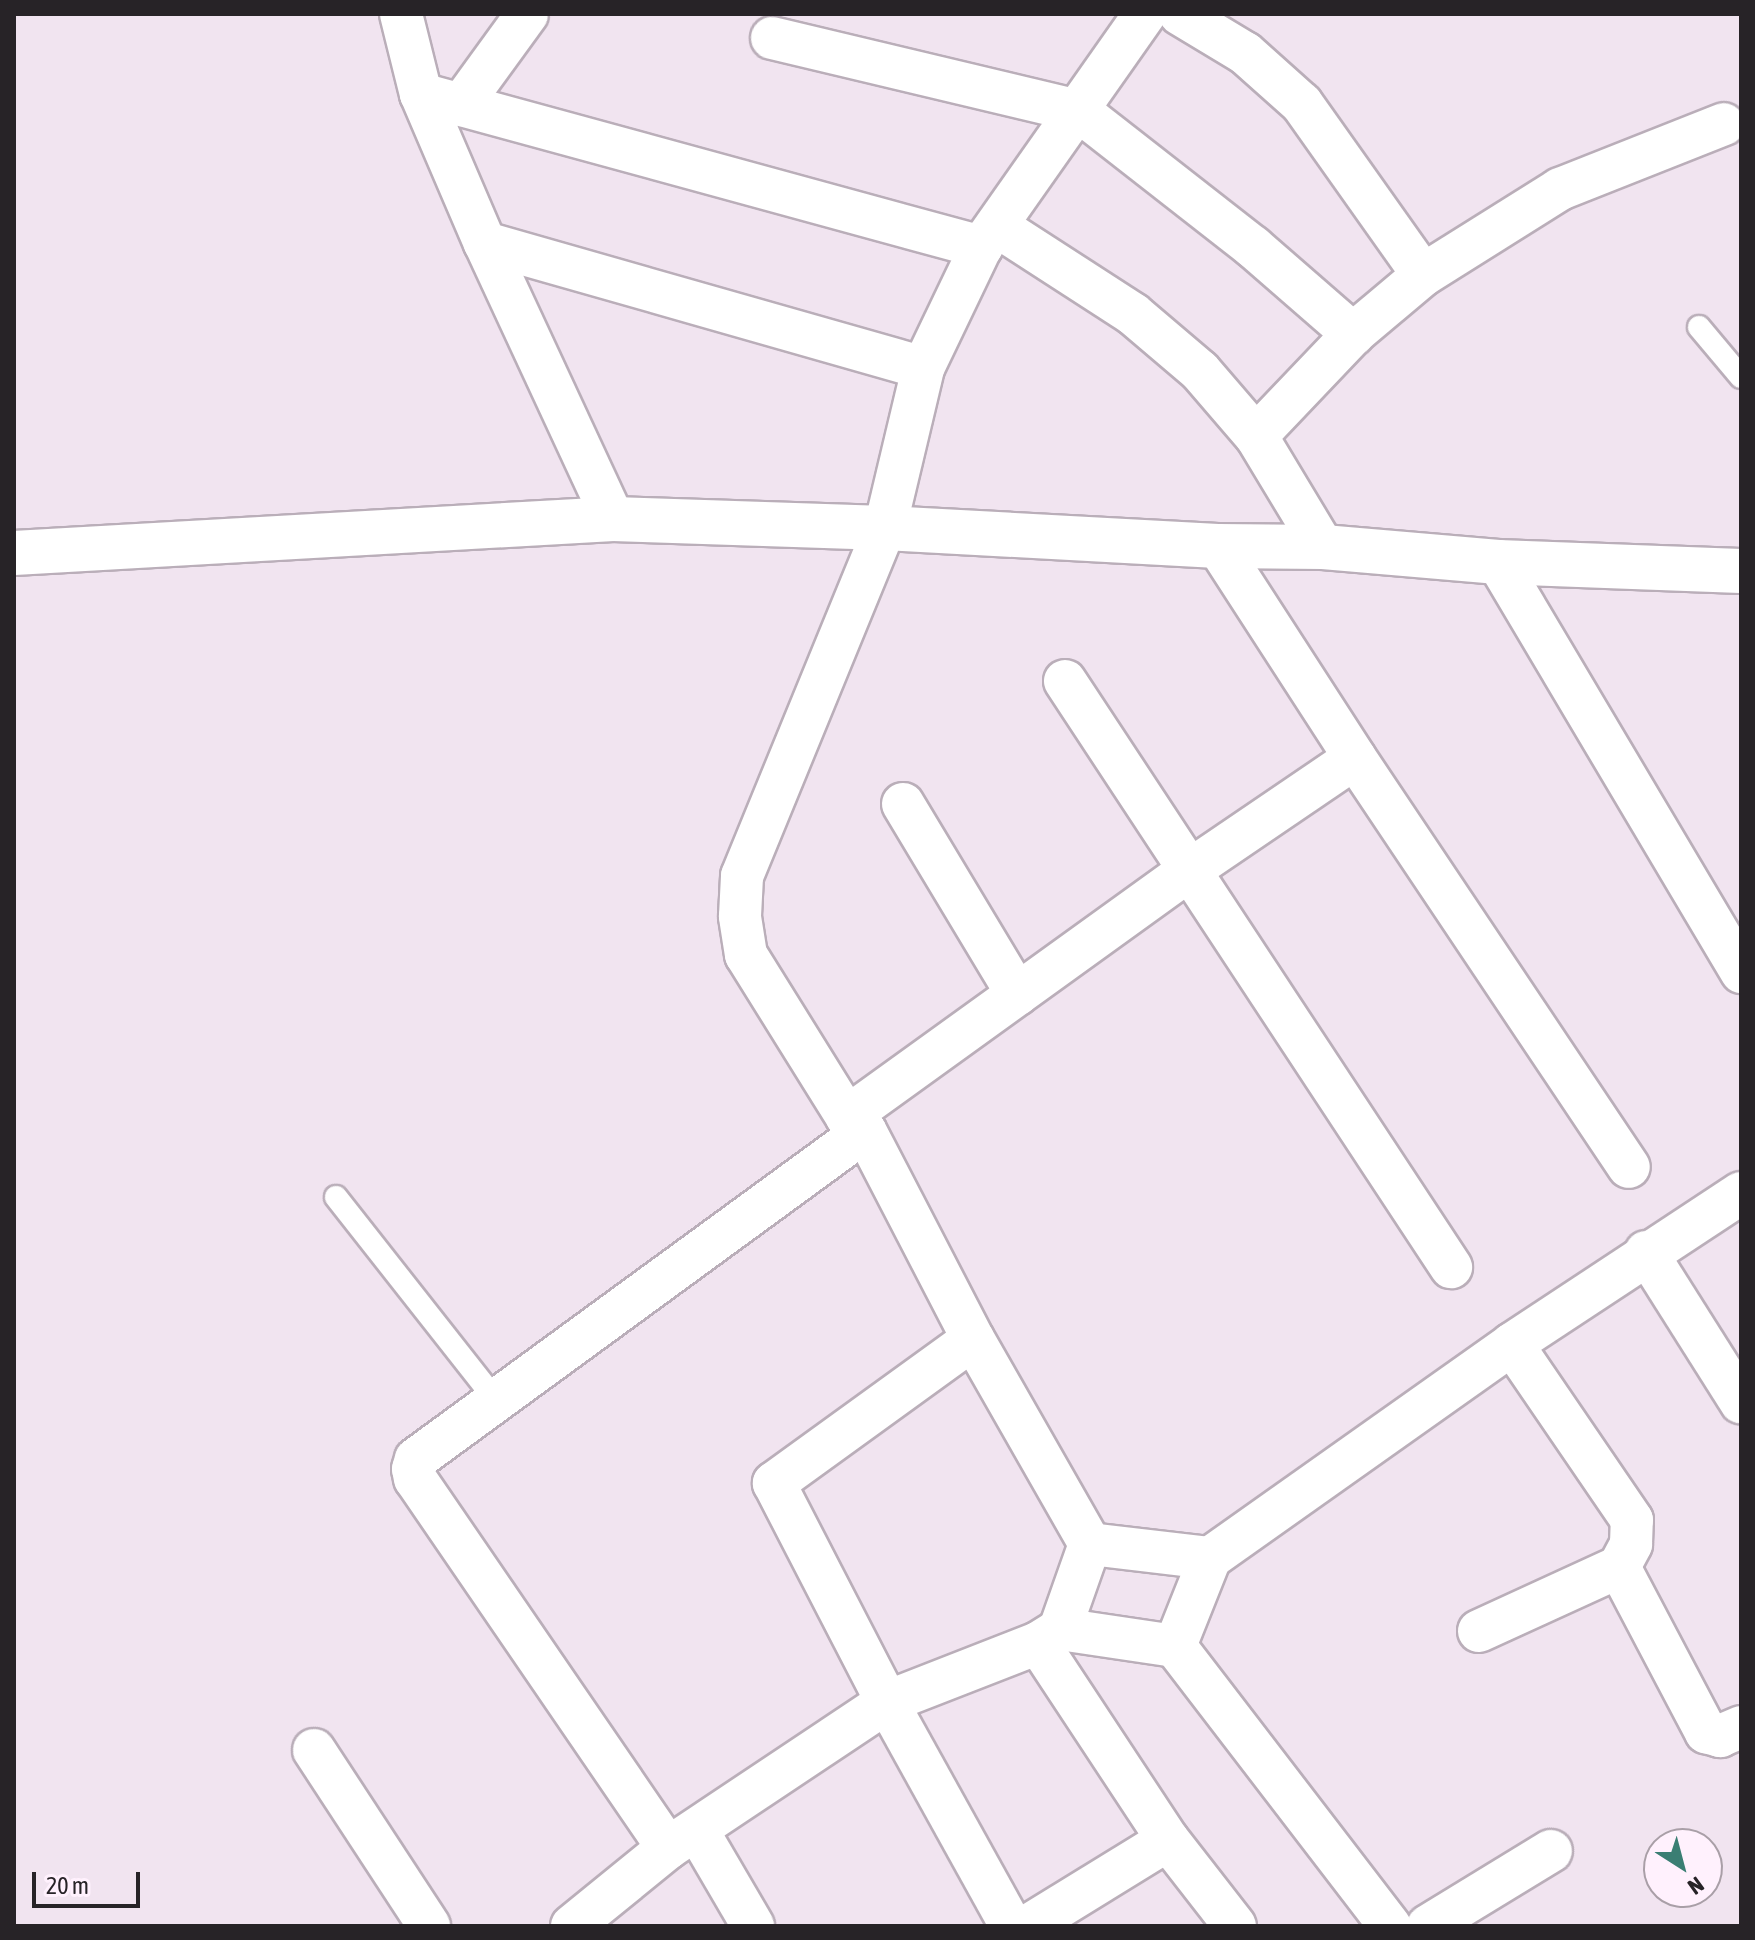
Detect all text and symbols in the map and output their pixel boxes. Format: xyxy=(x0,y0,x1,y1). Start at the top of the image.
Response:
north arrow xyxy=(1643,1828,1723,1908)
scale bar xyxy=(36,1856,144,1906)
text: N xyxy=(1683,1871,1709,1900)
text: 20 m xyxy=(46,1872,89,1899)

